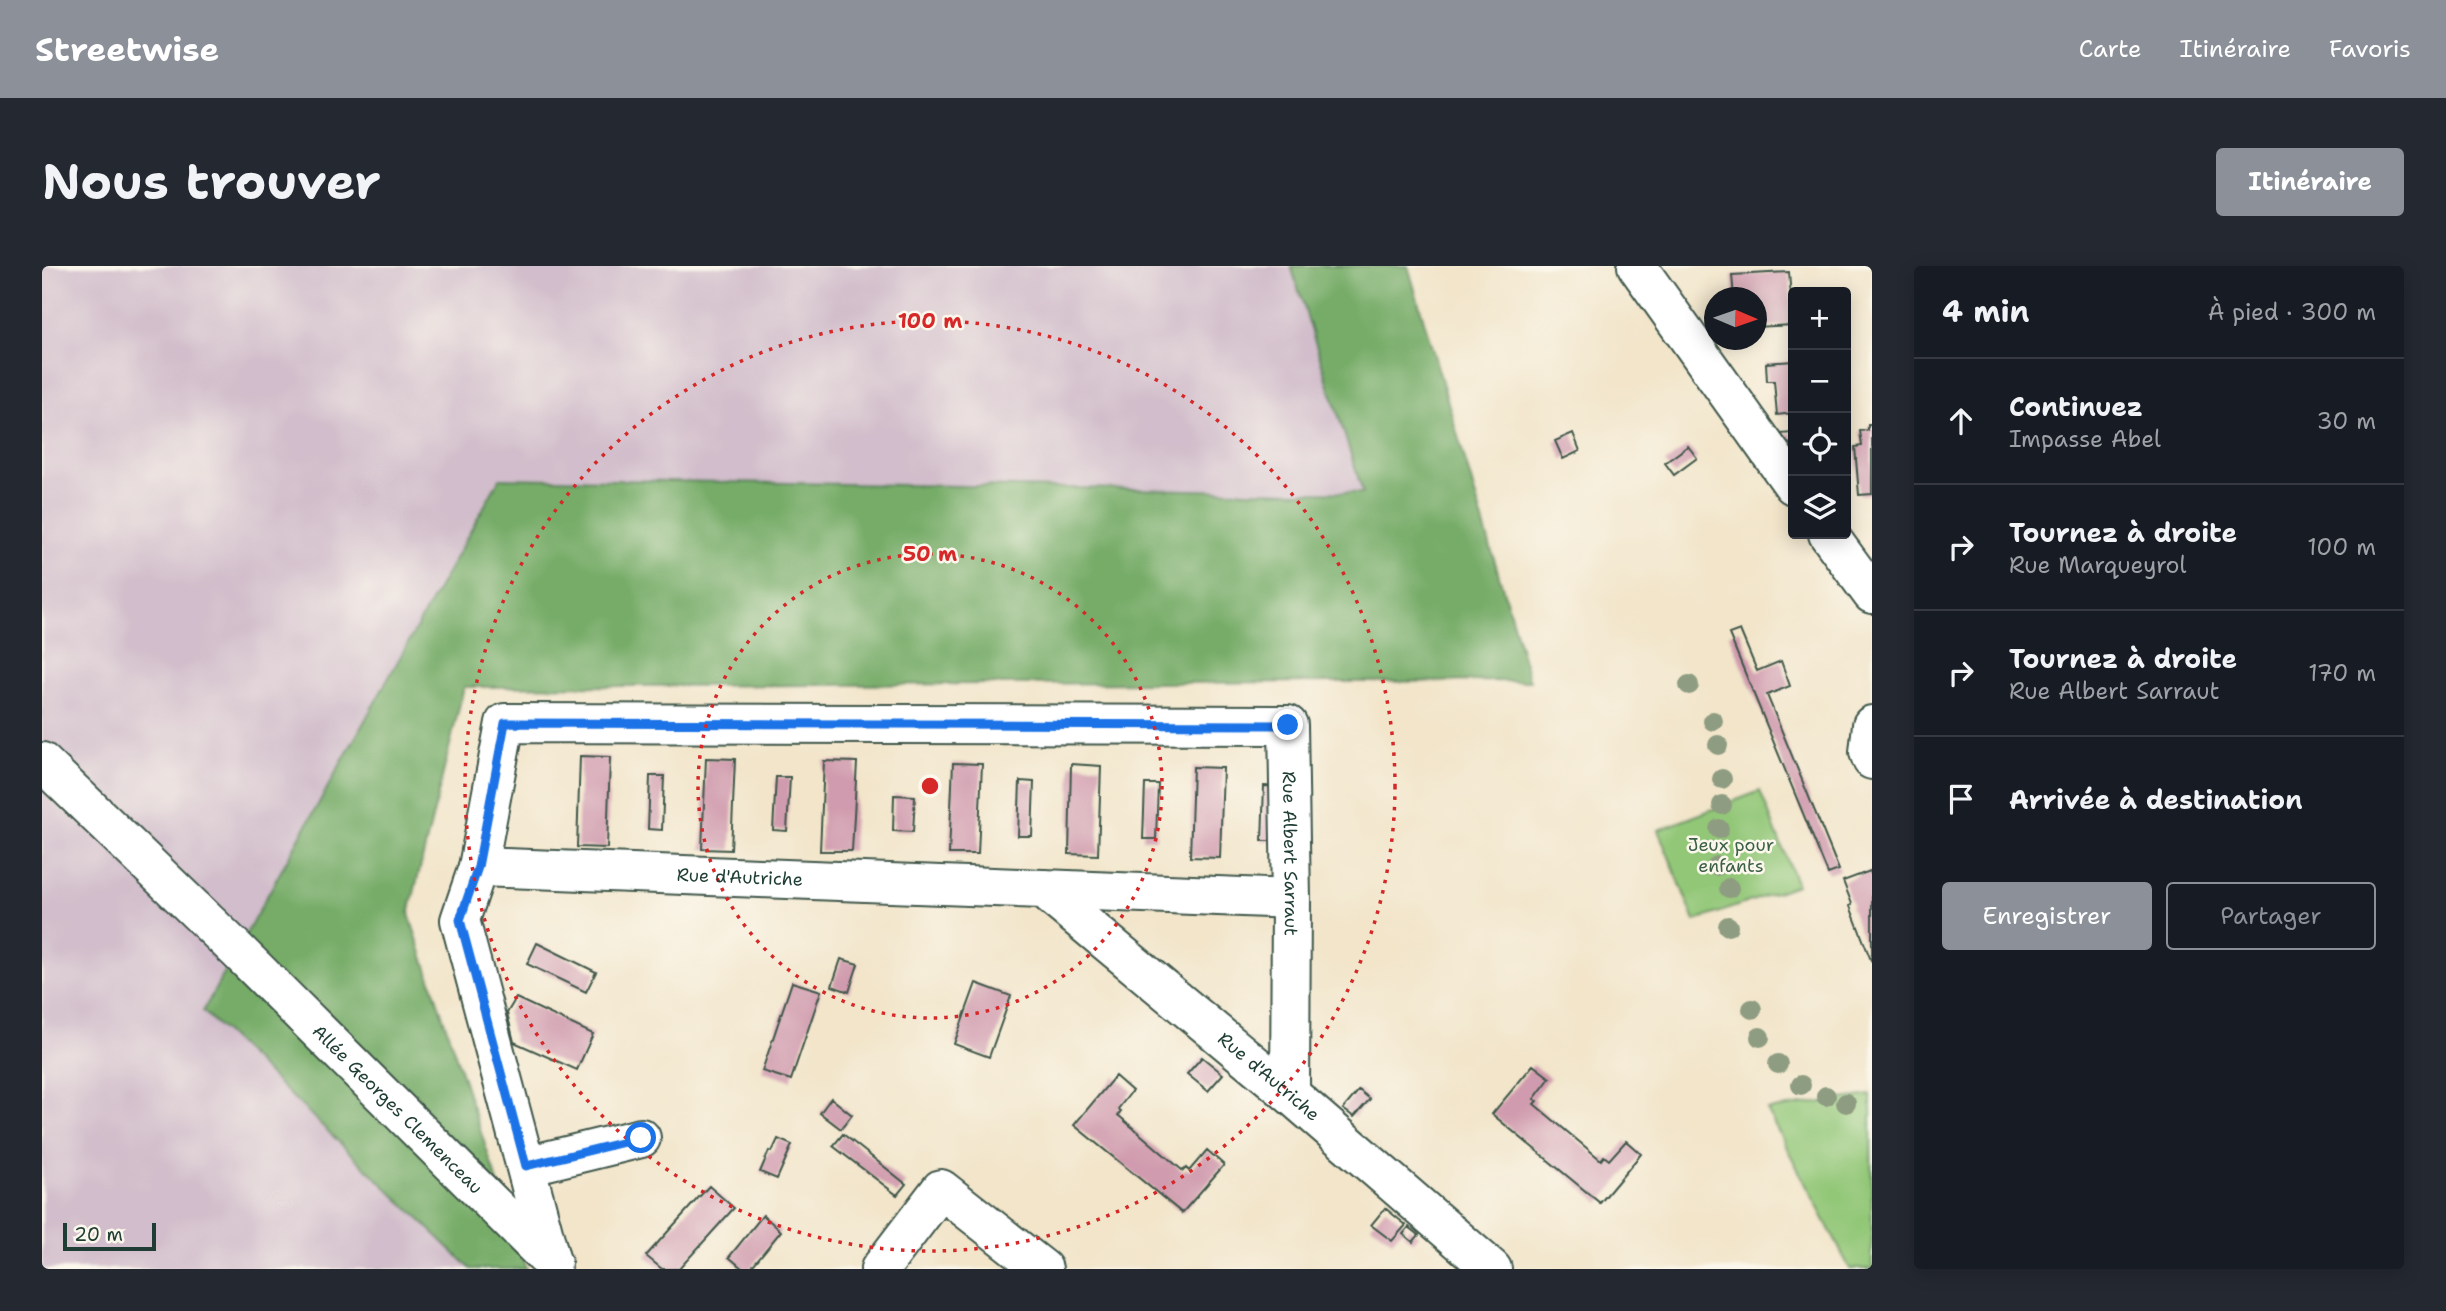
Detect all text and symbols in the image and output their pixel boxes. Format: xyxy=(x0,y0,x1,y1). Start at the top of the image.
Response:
text: Streetwise xyxy=(35,27,219,72)
text: Carte xyxy=(2079,33,2142,65)
text: Itinéraire xyxy=(2180,33,2291,65)
text: Favoris xyxy=(2329,33,2411,65)
button: Itinéraire xyxy=(2216,148,2404,216)
text: Nous trouver xyxy=(42,149,381,215)
north arrow xyxy=(1704,287,1767,350)
map controls xyxy=(1788,287,1851,539)
button: + xyxy=(1788,287,1851,350)
text: 4 min xyxy=(1942,291,2029,332)
text: À pied · 300 m xyxy=(2208,297,2376,327)
text: 100 m xyxy=(898,307,962,335)
button: − xyxy=(1788,350,1851,413)
text: Continuez xyxy=(2009,389,2143,424)
icon: ahead xyxy=(1942,402,1980,440)
text: 30 m xyxy=(2317,406,2376,436)
button: locate xyxy=(1788,413,1851,476)
text: Impasse Abel xyxy=(2009,424,2161,454)
button: layers xyxy=(1788,476,1851,539)
text: Tournez à droite xyxy=(2009,515,2237,550)
icon: right xyxy=(1942,528,1980,566)
text: 100 m xyxy=(2307,532,2376,562)
text: 50 m xyxy=(903,540,957,568)
text: Rue Marqueyrol xyxy=(2009,550,2187,580)
text: Tournez à droite xyxy=(2009,641,2237,676)
icon: right xyxy=(1942,654,1980,692)
text: 170 m xyxy=(2308,658,2376,688)
text: Rue Albert Sarraut xyxy=(2009,676,2219,706)
route end xyxy=(1272,709,1303,740)
street label: Rue Albert Sarraut xyxy=(1277,771,1303,936)
centre of rings xyxy=(918,774,942,798)
icon: arrive xyxy=(1942,780,1980,818)
text: Arrivée à destination xyxy=(2009,782,2303,817)
park label: Jeux pour enfants xyxy=(1688,833,1774,878)
street label: Rue d'Autriche xyxy=(676,863,803,892)
button: Enregistrer xyxy=(1942,882,2152,950)
button: Partager xyxy=(2166,882,2376,950)
street label: Allée Georges Clemenceau xyxy=(307,1020,488,1199)
street label: Rue d'Autriche xyxy=(1213,1027,1325,1126)
route start xyxy=(625,1122,656,1153)
scale bar xyxy=(63,1220,156,1252)
text: 20 m xyxy=(74,1222,123,1247)

